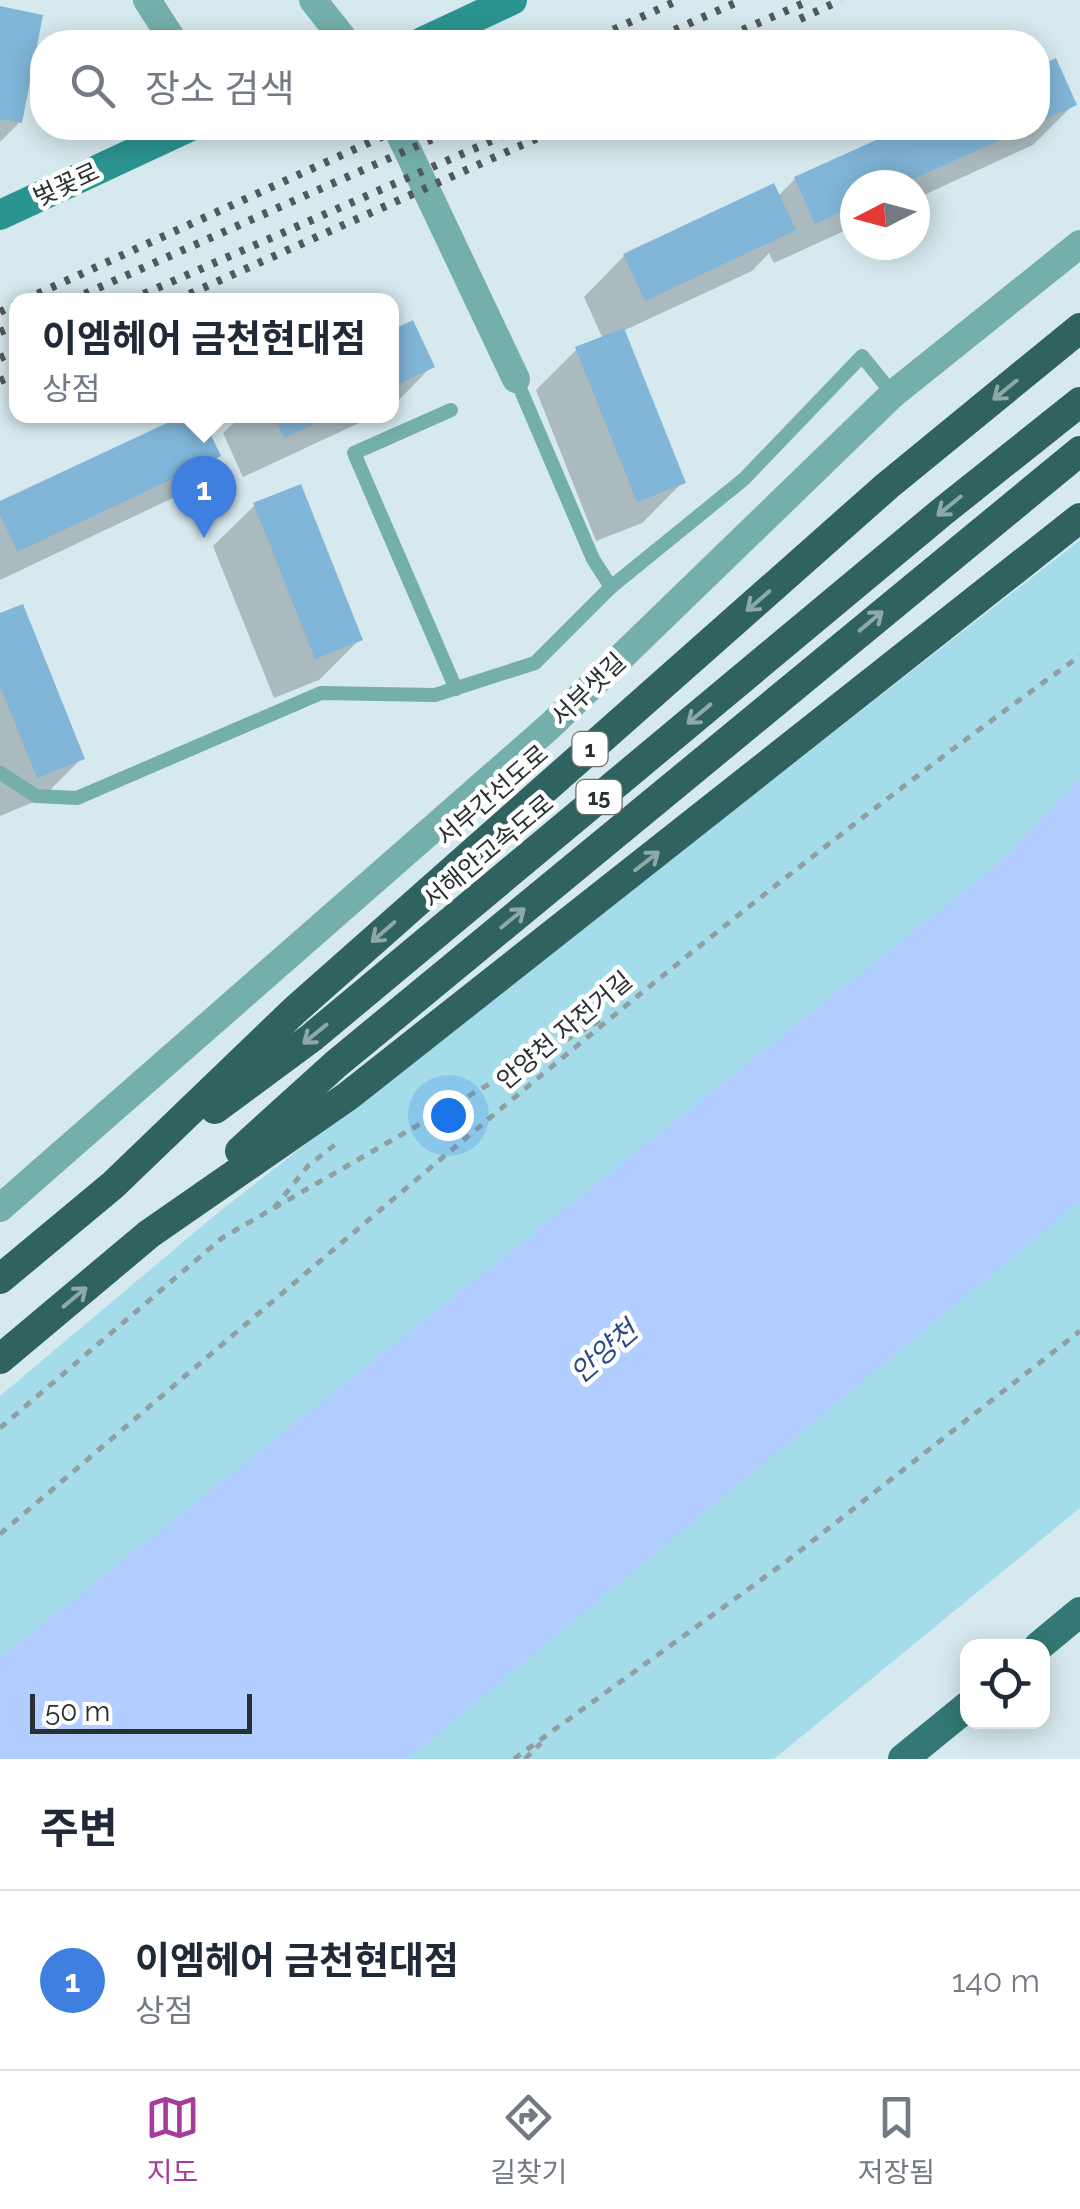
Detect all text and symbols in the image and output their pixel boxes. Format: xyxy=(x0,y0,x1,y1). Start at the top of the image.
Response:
search box xyxy=(30,30,1050,140)
icon: search xyxy=(65,58,120,113)
text: 장소 검색 xyxy=(145,66,295,111)
street label: 벚꽃로 xyxy=(28,156,104,212)
north arrow xyxy=(840,170,930,260)
popup xyxy=(9,293,399,423)
text: 이엠헤어 금천현대점 xyxy=(42,316,366,361)
text: 상점 xyxy=(42,370,101,407)
one-way arrow xyxy=(992,378,1018,400)
pin: 1 xyxy=(172,456,236,538)
one-way arrow xyxy=(936,495,962,517)
one-way arrow xyxy=(746,589,771,612)
one-way arrow xyxy=(858,610,884,632)
street label: 서부샛길 xyxy=(544,646,632,732)
one-way arrow xyxy=(686,703,712,725)
road number: 1 xyxy=(572,732,608,766)
street label: 서부간선도로 xyxy=(430,738,554,852)
road number: 15 xyxy=(576,780,622,814)
street label: 서해안고속도로 xyxy=(417,788,559,914)
one-way arrow xyxy=(634,850,660,872)
one-way arrow xyxy=(500,907,526,929)
one-way arrow xyxy=(371,920,396,943)
street label: 안양천 자전거길 xyxy=(490,965,638,1095)
one-way arrow xyxy=(302,1023,328,1045)
your location xyxy=(423,1090,474,1141)
one-way arrow xyxy=(61,1286,87,1308)
water label: 안양천 xyxy=(564,1312,646,1390)
map controls xyxy=(960,1639,1050,1729)
button: locate xyxy=(960,1639,1050,1729)
scale bar xyxy=(30,1689,252,1734)
text: 50 m xyxy=(45,1695,110,1728)
text: 주변 xyxy=(40,1804,117,1853)
text: 이엠헤어 금천현대점 xyxy=(135,1938,459,1983)
text: 1 xyxy=(65,1962,80,1999)
text: 140 m xyxy=(952,1962,1040,1999)
text: 상점 xyxy=(135,1992,194,2029)
tab: 지도 xyxy=(145,2090,200,2190)
tab: 길찾기 xyxy=(490,2090,567,2190)
tab: 저장됨 xyxy=(858,2090,935,2190)

